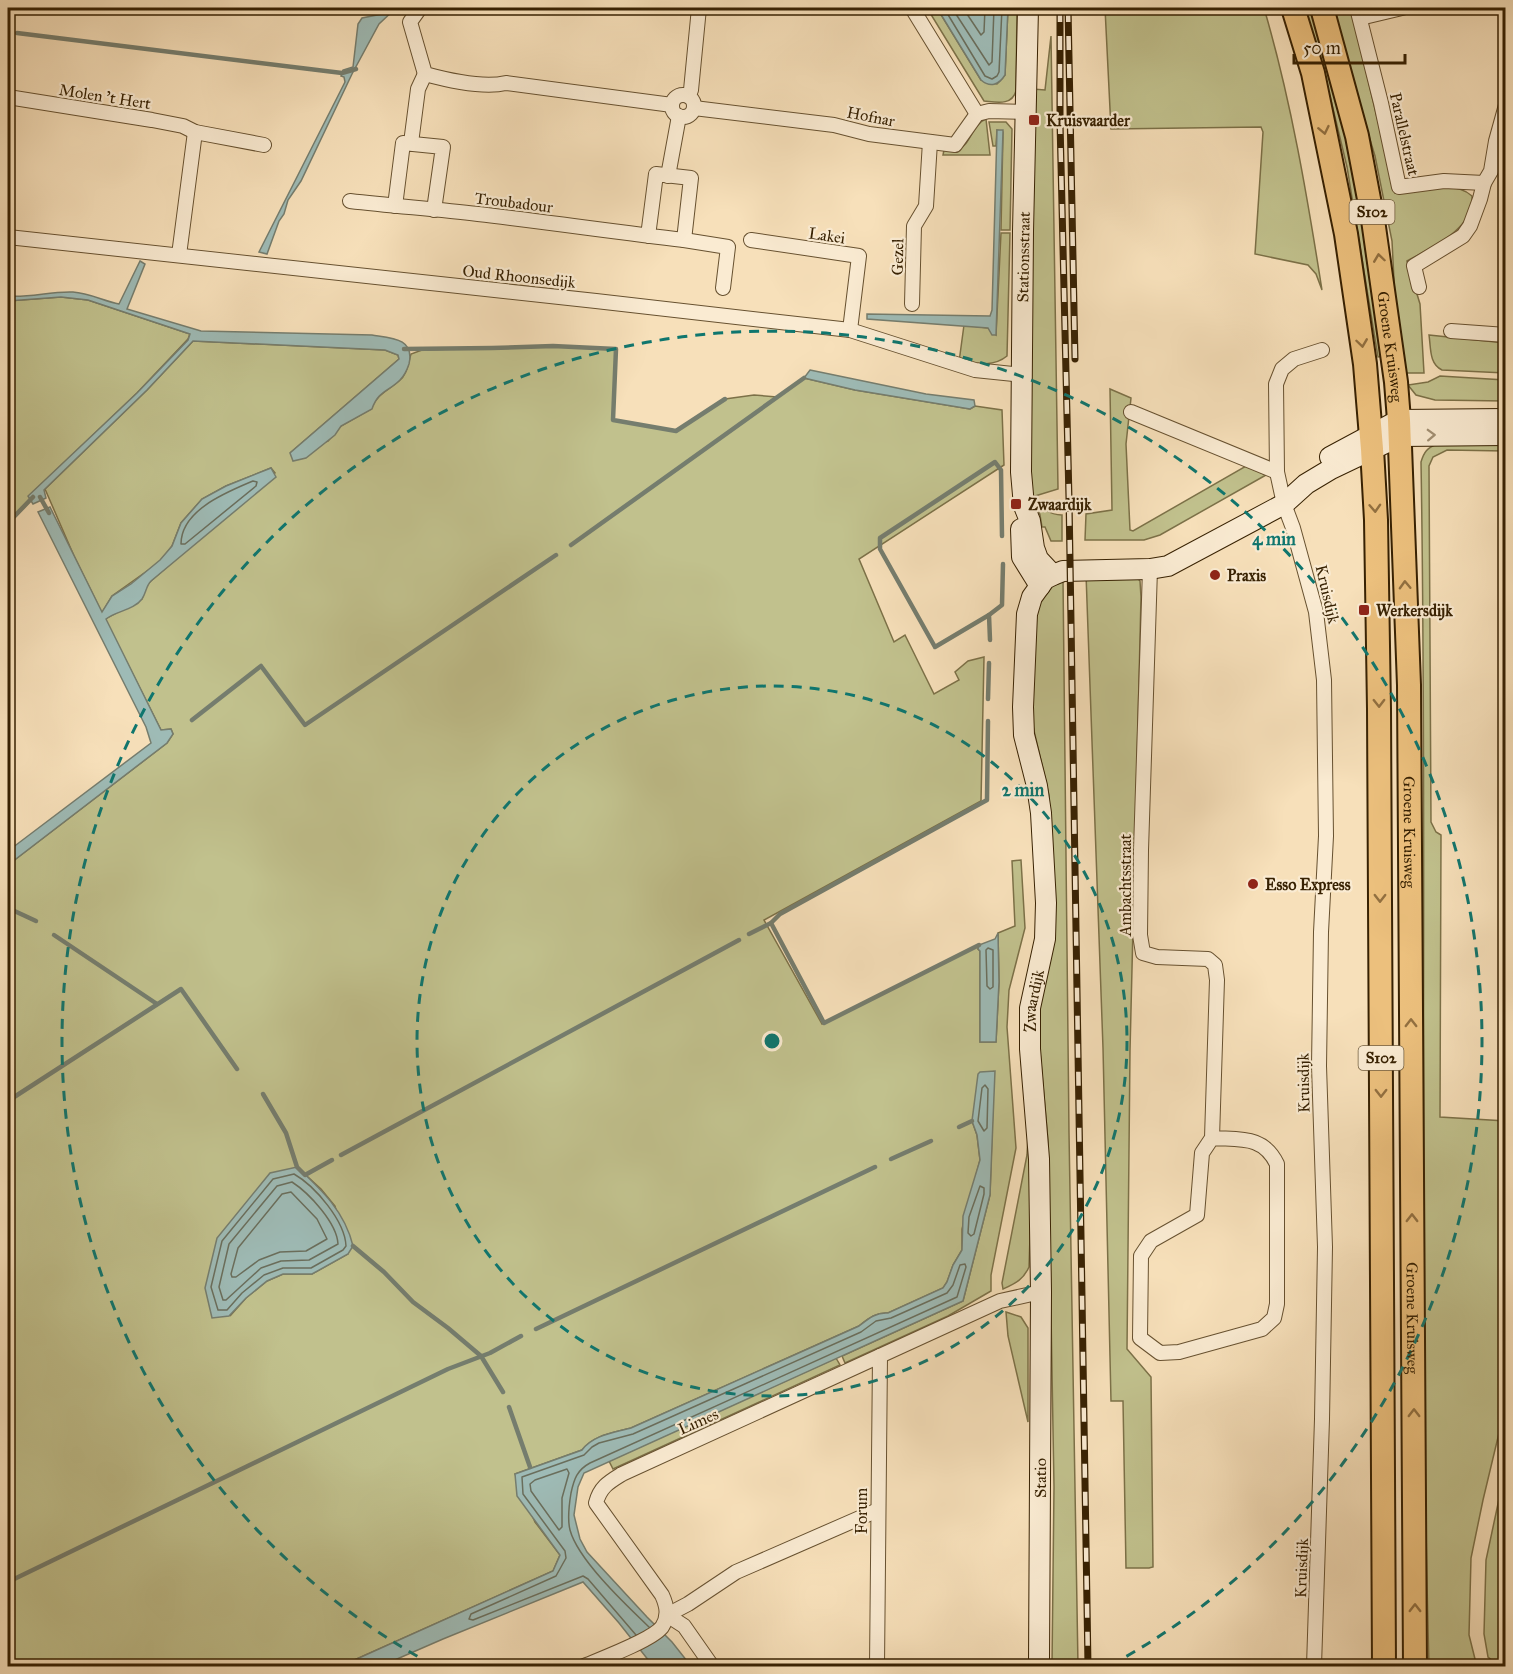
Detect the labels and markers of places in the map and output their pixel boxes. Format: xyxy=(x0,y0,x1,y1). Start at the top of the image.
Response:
place label: Kruisvaarder xyxy=(1046,111,1131,130)
marker: Kruisvaarder xyxy=(1027,113,1041,127)
place label: Zwaardijk xyxy=(1028,495,1092,515)
marker: Zwaardijk xyxy=(1009,497,1023,511)
place label: Praxis xyxy=(1227,566,1266,585)
marker: Praxis xyxy=(1208,568,1222,582)
place label: Werkersdijk xyxy=(1376,601,1453,621)
marker: Werkersdijk xyxy=(1357,603,1371,617)
place label: Esso Express xyxy=(1265,875,1351,895)
marker: Esso Express xyxy=(1246,877,1260,891)
centre of rings xyxy=(762,1031,782,1051)

